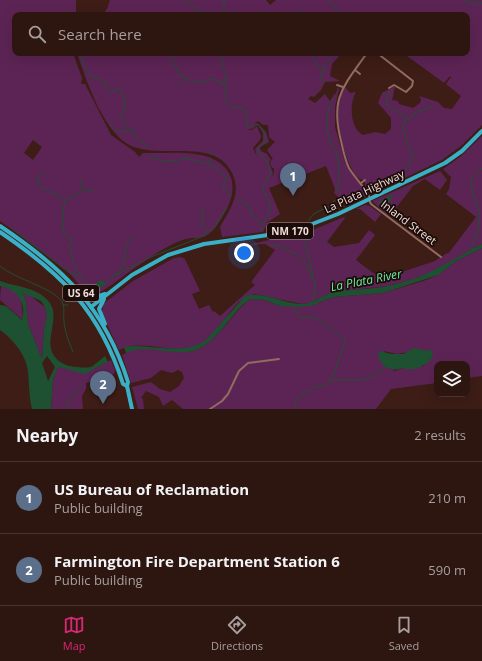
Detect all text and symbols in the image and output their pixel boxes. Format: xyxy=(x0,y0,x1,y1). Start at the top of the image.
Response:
search box xyxy=(12,12,470,56)
icon: search xyxy=(26,23,48,45)
text: Search here xyxy=(58,24,142,44)
pin: 1 xyxy=(280,163,306,196)
street label: La Plata Highway xyxy=(321,166,407,216)
street label: Inland Street xyxy=(378,196,440,248)
road number: NM 170 xyxy=(267,223,313,239)
your location xyxy=(234,243,254,263)
water label: La Plata River xyxy=(329,265,404,295)
road number: US 64 xyxy=(63,285,99,301)
map controls xyxy=(434,361,470,397)
button: layers xyxy=(434,361,470,397)
pin: 2 xyxy=(90,371,116,404)
text: Nearby xyxy=(16,424,78,447)
text: 2 results xyxy=(414,426,466,444)
text: US Bureau of Reclamation xyxy=(54,479,249,499)
text: 1 xyxy=(25,489,33,507)
text: 210 m xyxy=(428,489,466,507)
text: Public building xyxy=(54,499,143,517)
text: Farmington Fire Department Station 6 xyxy=(54,551,340,571)
text: 2 xyxy=(25,561,33,579)
text: 590 m xyxy=(428,561,466,579)
text: Public building xyxy=(54,571,143,589)
tab: Map xyxy=(63,614,86,653)
tab: Directions xyxy=(211,614,263,653)
tab: Saved xyxy=(389,614,419,653)

